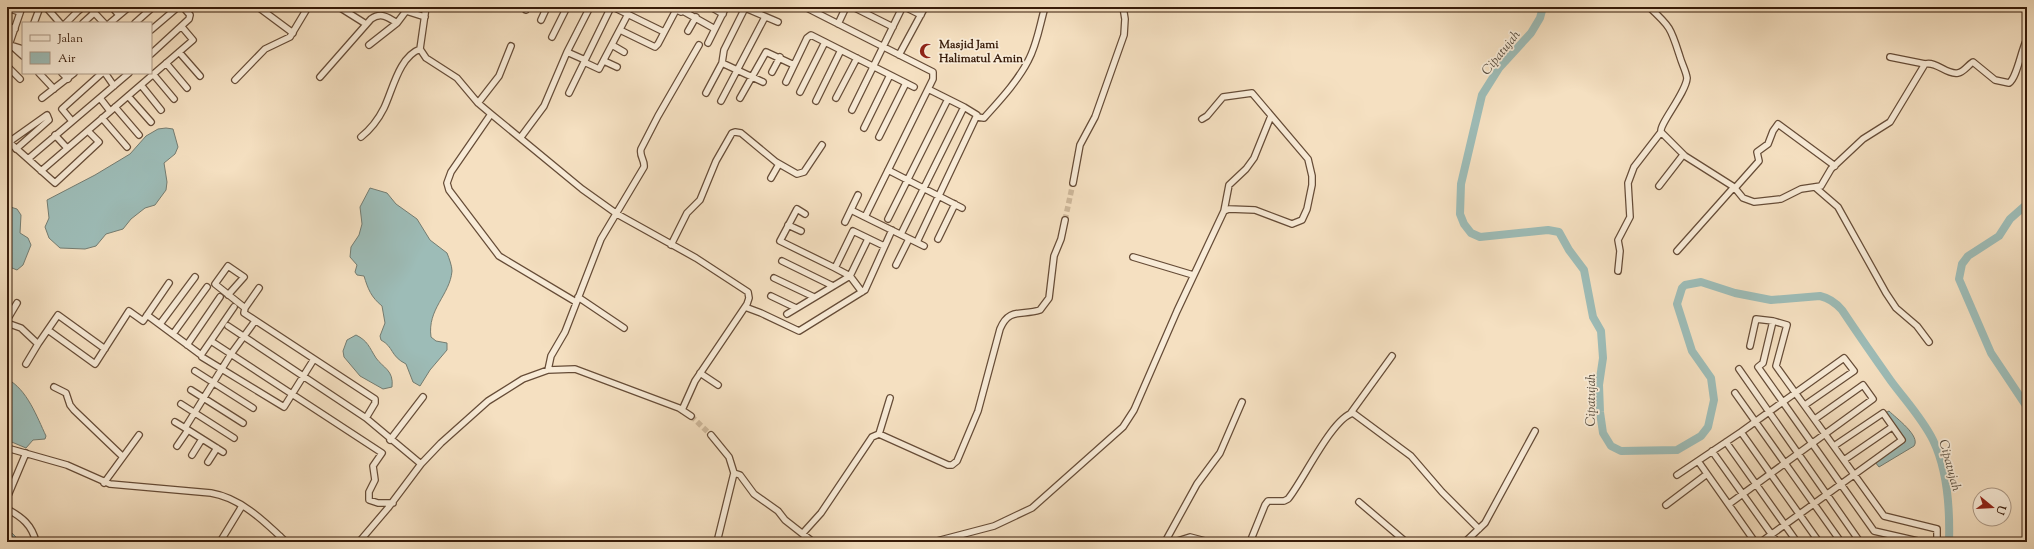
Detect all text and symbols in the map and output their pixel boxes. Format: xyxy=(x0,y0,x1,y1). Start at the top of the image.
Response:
legend xyxy=(22,22,152,74)
water label: Cipatujah xyxy=(1478,27,1526,79)
text: Jalan xyxy=(57,30,83,48)
place label: Masjid Jami Halimatul Amin xyxy=(938,36,1024,68)
mosque icon: Masjid Jami Halimatul Amin xyxy=(918,42,936,60)
text: Air xyxy=(58,50,76,68)
water label: Cipatujah xyxy=(1583,373,1601,426)
water label: Cipatujah xyxy=(1934,438,1965,494)
north arrow xyxy=(1972,487,2012,527)
text: U xyxy=(1992,502,2010,517)

